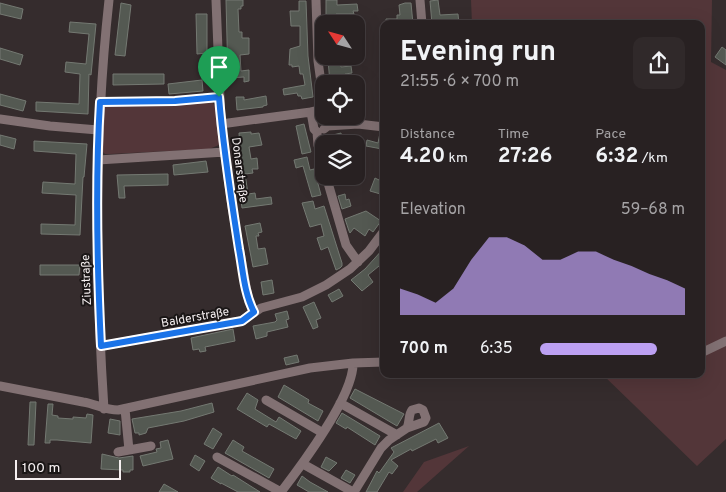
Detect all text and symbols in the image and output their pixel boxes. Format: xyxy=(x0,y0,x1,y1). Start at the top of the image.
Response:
north arrow xyxy=(315,15,365,65)
map controls xyxy=(315,15,365,185)
text: Evening run xyxy=(400,35,556,71)
button: share xyxy=(633,37,685,89)
pin xyxy=(198,46,240,97)
icon: arrive xyxy=(205,53,233,81)
text: 21:55 · 6 × 700 m xyxy=(400,72,519,92)
button: locate xyxy=(315,75,365,125)
text: Distance xyxy=(400,126,455,143)
text: Time xyxy=(498,126,529,143)
text: Pace xyxy=(595,126,626,143)
button: layers xyxy=(315,135,365,185)
street label: Donarstraße xyxy=(227,136,251,204)
text: 4.20 xyxy=(400,143,445,170)
text: 27:26 xyxy=(498,143,552,170)
text: 6:32 xyxy=(595,143,638,170)
text: km xyxy=(445,150,468,167)
text: /km xyxy=(638,150,668,167)
text: Elevation xyxy=(400,200,466,220)
text: 59–68 m xyxy=(621,200,685,220)
street label: Ziustraße xyxy=(78,254,96,306)
street label: Balderstraße xyxy=(160,304,230,332)
text: 700 m xyxy=(400,339,448,359)
text: 6:35 xyxy=(480,339,513,359)
scale bar xyxy=(15,457,121,480)
text: 100 m xyxy=(22,460,60,477)

